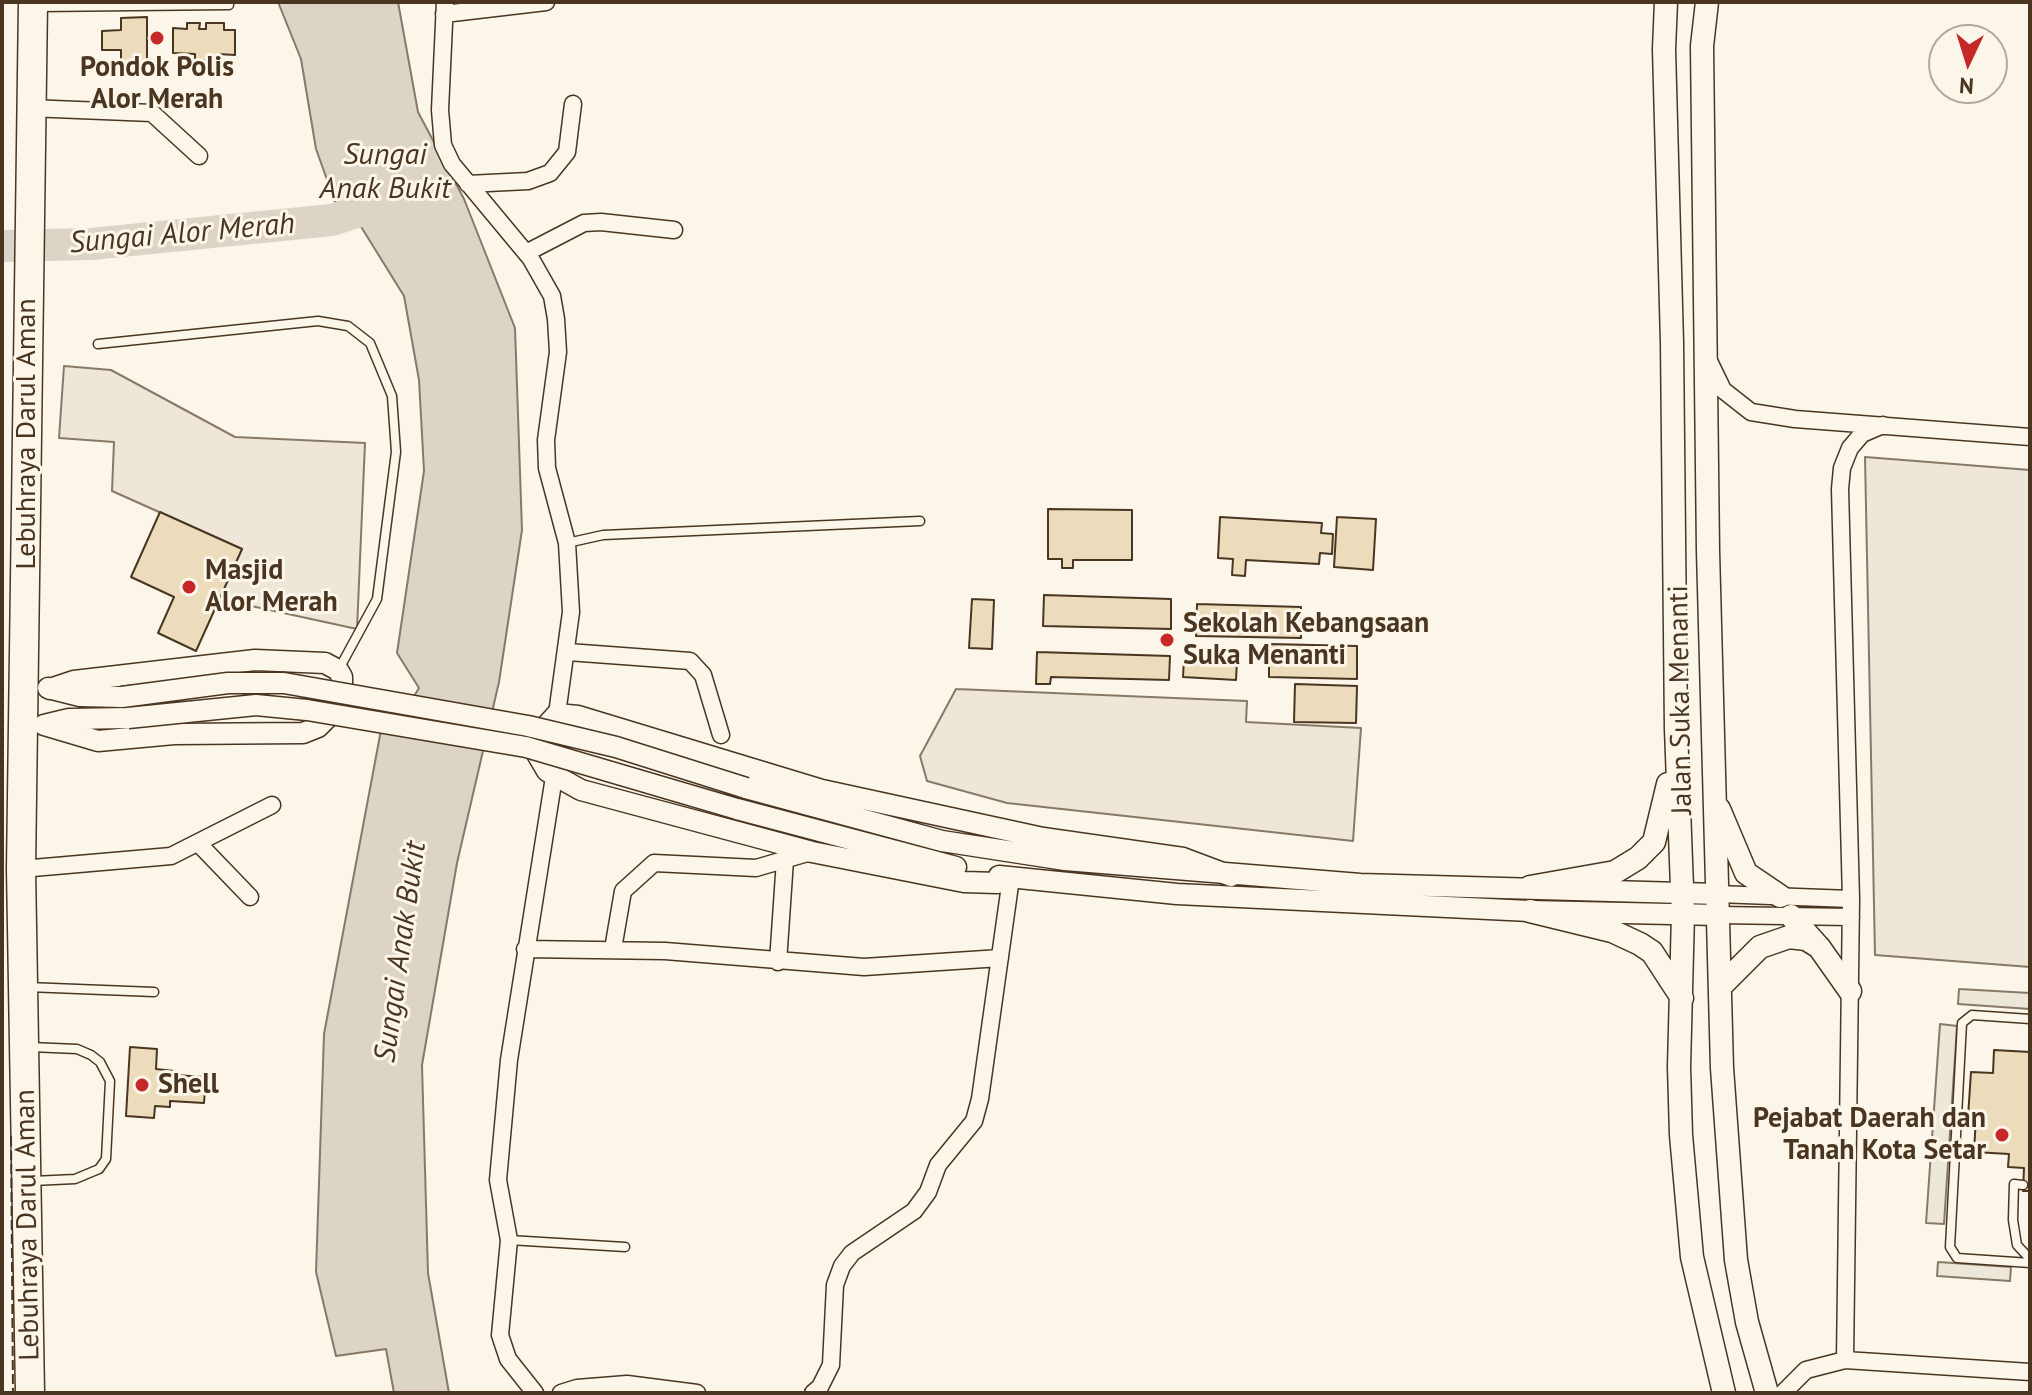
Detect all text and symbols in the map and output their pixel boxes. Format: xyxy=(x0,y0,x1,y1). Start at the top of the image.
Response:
north arrow xyxy=(1928,24,2008,104)
marker: Pondok Polis Alor Merah xyxy=(148,29,166,47)
place label: Pondok Polis Alor Merah xyxy=(80,51,234,117)
text: N xyxy=(1958,71,1975,100)
water label: Sungai Anak Bukit xyxy=(319,137,451,208)
water label: Sungai Alor Merah xyxy=(68,206,296,262)
street label: Lebuhraya Darul Aman xyxy=(10,298,44,570)
place label: Masjid Alor Merah xyxy=(205,554,338,620)
marker: Masjid Alor Merah xyxy=(180,578,198,596)
street label: Jalan Suka Menanti xyxy=(1662,585,1700,815)
place label: Sekolah Kebangsaan Suka Menanti xyxy=(1183,607,1429,673)
marker: Sekolah Kebangsaan Suka Menanti xyxy=(1158,631,1176,649)
water label: Sungai Anak Bukit xyxy=(368,839,434,1065)
place label: Shell xyxy=(158,1068,219,1102)
marker: Shell xyxy=(133,1076,151,1094)
street label: Lebuhraya Darul Aman xyxy=(9,1089,47,1361)
place label: Pejabat Daerah dan Tanah Kota Setar xyxy=(1753,1102,1986,1168)
marker: Pejabat Daerah dan Tanah Kota Setar xyxy=(1993,1126,2011,1144)

